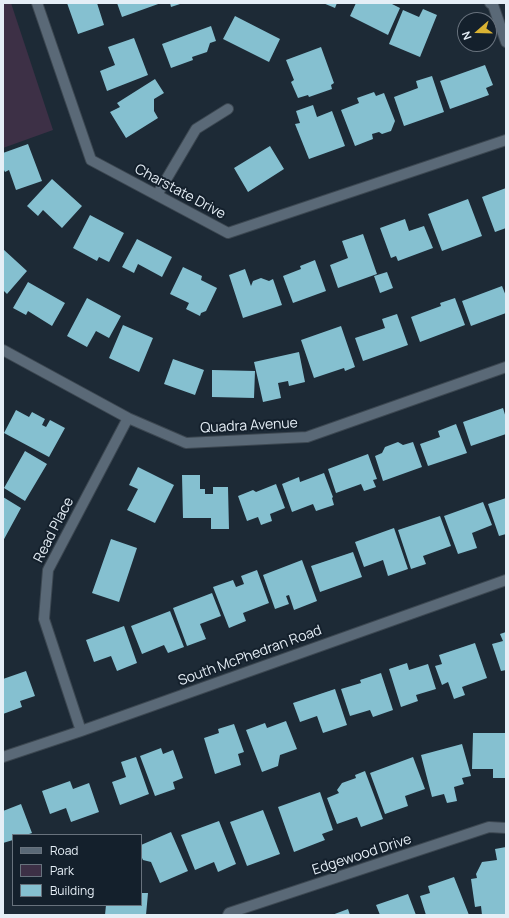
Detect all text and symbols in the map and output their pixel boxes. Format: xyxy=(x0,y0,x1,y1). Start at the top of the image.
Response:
north arrow xyxy=(457,12,497,52)
text: N xyxy=(458,30,475,42)
street label: Charstate Drive xyxy=(132,161,228,223)
street label: Quadra Avenue xyxy=(200,415,298,437)
street label: Read Place xyxy=(30,495,78,565)
street label: South McPhedran Road xyxy=(176,622,324,690)
street label: Edgewood Drive xyxy=(310,831,414,879)
legend xyxy=(12,834,142,906)
text: Road xyxy=(50,842,78,859)
text: Park xyxy=(50,862,74,879)
text: Building xyxy=(50,882,94,899)

